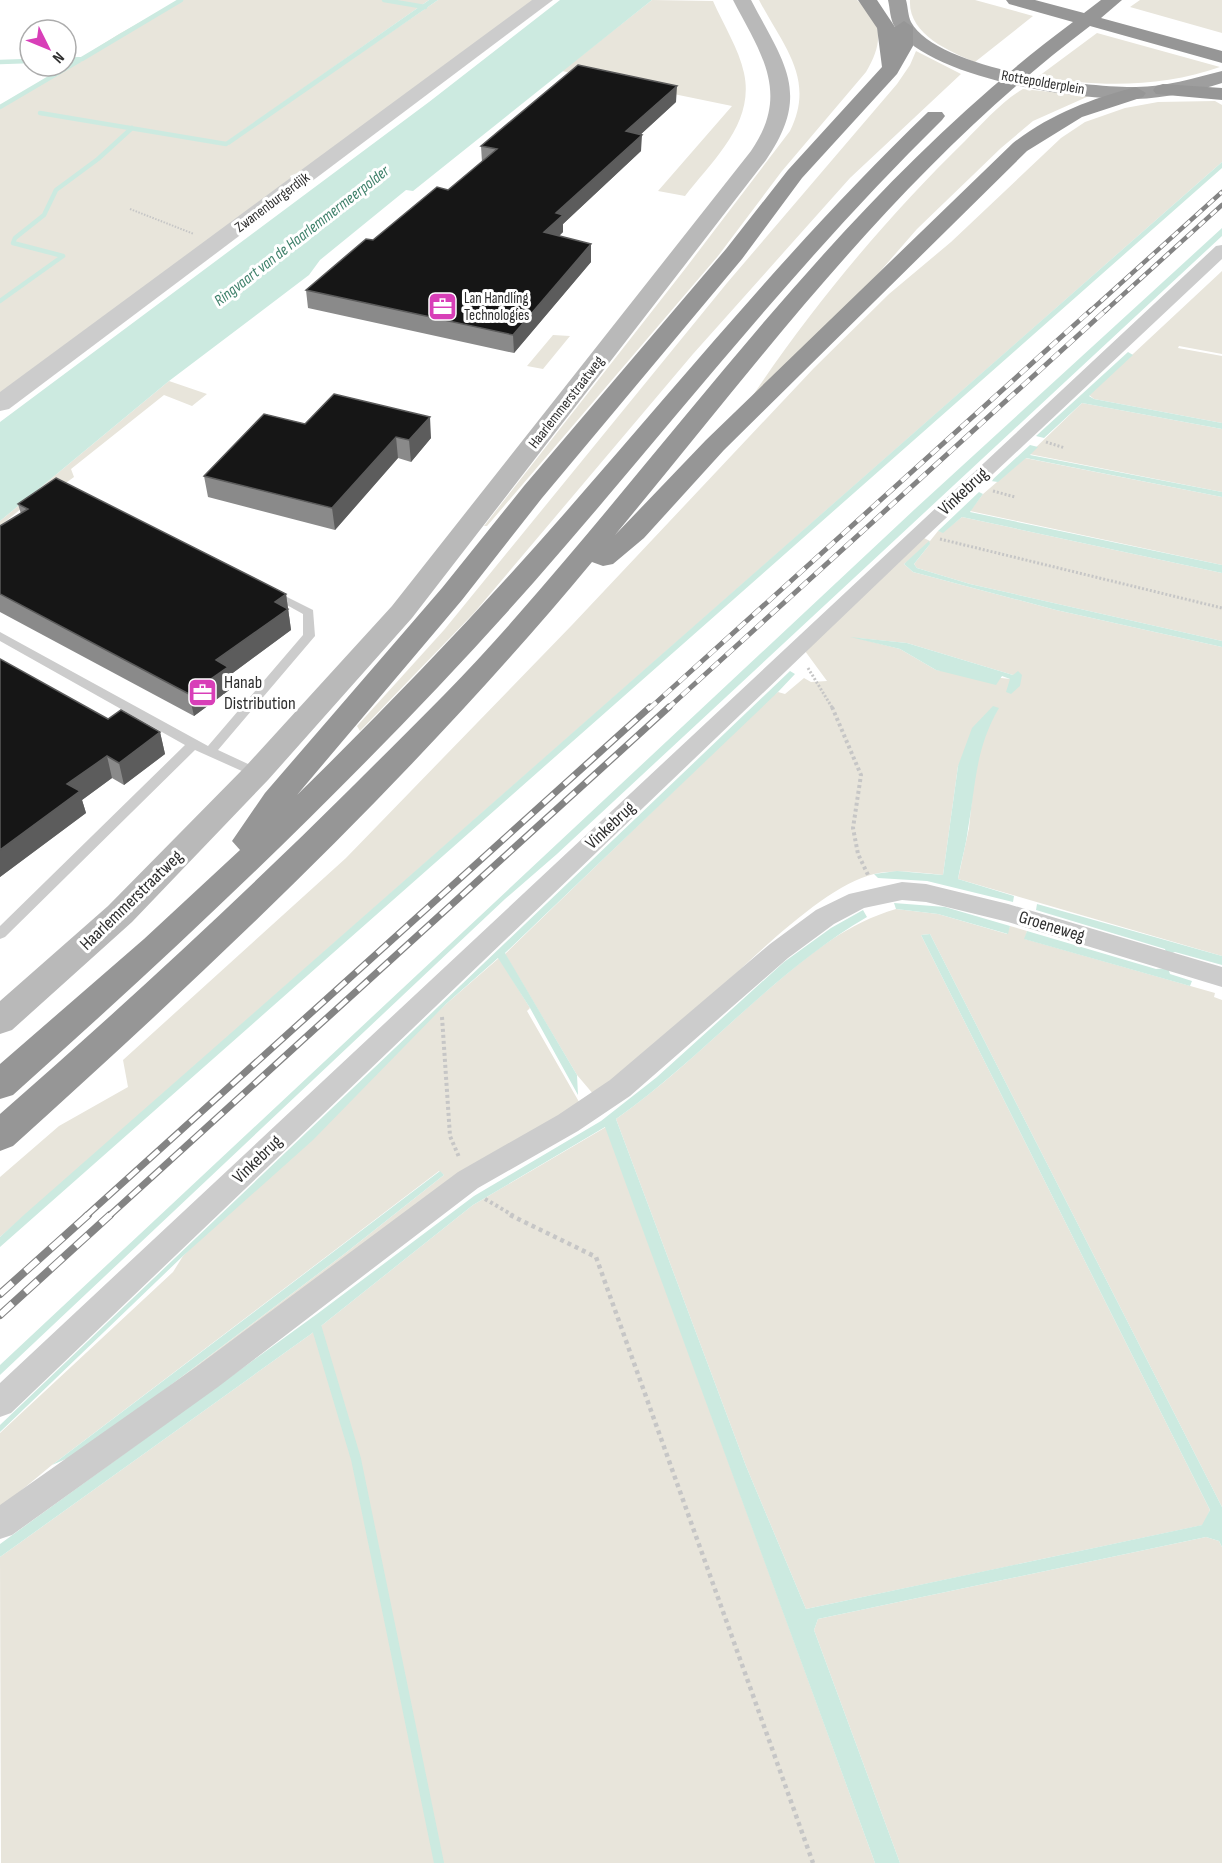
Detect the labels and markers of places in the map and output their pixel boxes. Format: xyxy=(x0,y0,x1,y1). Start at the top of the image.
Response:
place label: Lan Handling Technologies xyxy=(464,289,529,325)
office icon: Lan Handling Technologies xyxy=(427,291,459,323)
place label: Hanab Distribution xyxy=(224,672,296,714)
office icon: Hanab Distribution xyxy=(187,676,219,708)

